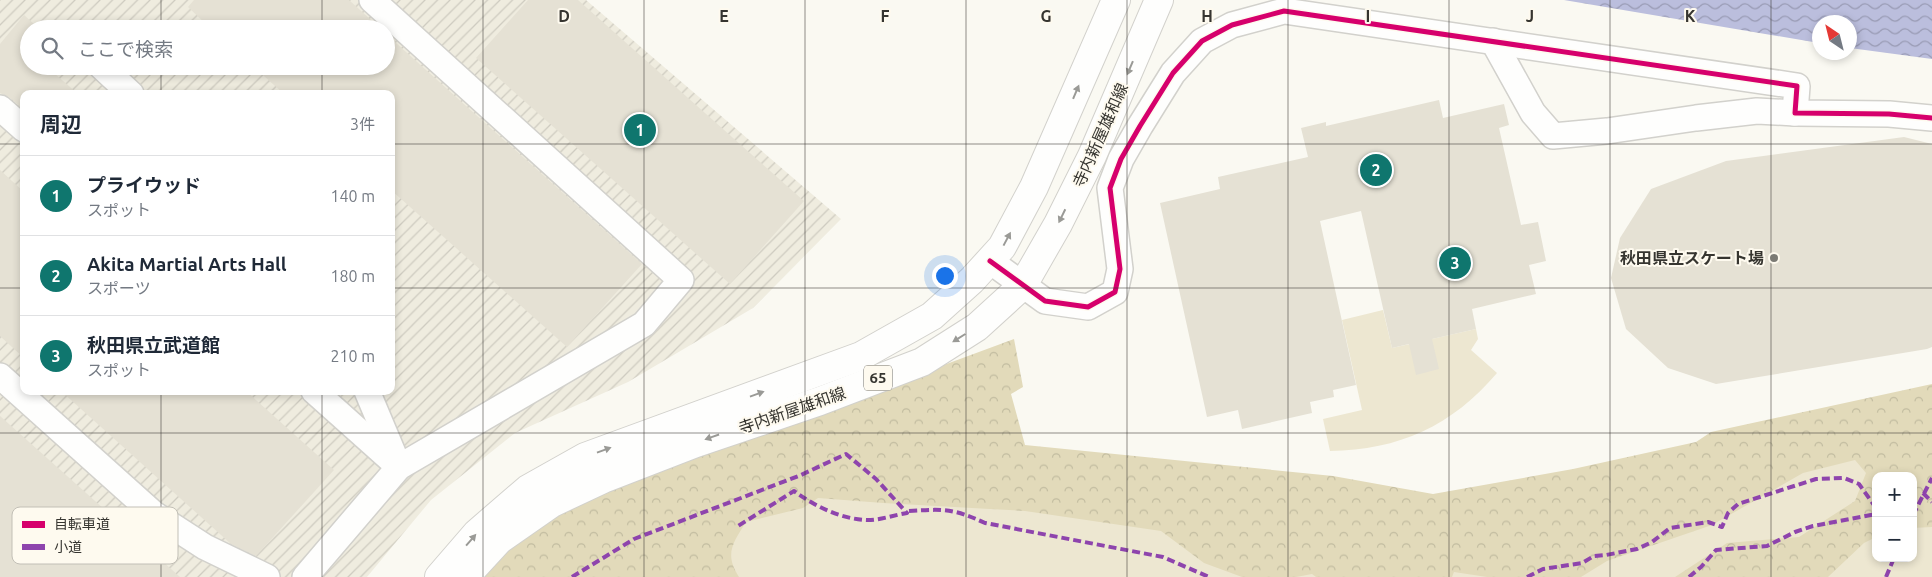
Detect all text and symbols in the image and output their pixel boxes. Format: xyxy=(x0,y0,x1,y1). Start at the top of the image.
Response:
text: D xyxy=(558,7,570,25)
text: E xyxy=(719,7,729,25)
text: F xyxy=(881,7,890,25)
text: G xyxy=(1040,7,1052,25)
text: H xyxy=(1201,7,1213,25)
text: I xyxy=(1366,7,1370,25)
text: J xyxy=(1526,7,1534,25)
text: K xyxy=(1685,7,1696,25)
north arrow xyxy=(1812,15,1857,60)
search box xyxy=(20,20,395,75)
icon: search xyxy=(38,34,66,62)
text: ここで検索 xyxy=(78,38,173,60)
one-way arrow xyxy=(1125,61,1133,75)
street label: 寺内新屋雄和線 xyxy=(1069,80,1131,190)
one-way arrow xyxy=(1072,85,1080,99)
pin: 1 xyxy=(624,111,656,149)
text: 周辺 xyxy=(40,112,82,136)
text: 3件 xyxy=(350,115,375,133)
pin: 2 xyxy=(1360,151,1392,189)
text: プライウッド xyxy=(87,174,201,196)
text: 1 xyxy=(51,187,61,205)
text: 140 m xyxy=(330,187,375,205)
text: スポット xyxy=(87,201,151,219)
one-way arrow xyxy=(1058,209,1066,223)
one-way arrow xyxy=(1002,232,1011,245)
pin: 3 xyxy=(1439,244,1471,282)
place label: 秋田県立スケート場 xyxy=(1620,249,1764,267)
marker: 秋田県立スケート場 xyxy=(1768,252,1780,264)
text: Akita Martial Arts Hall xyxy=(87,253,287,275)
your location xyxy=(932,263,958,289)
text: 2 xyxy=(51,267,61,285)
text: 180 m xyxy=(330,267,375,285)
text: スポーツ xyxy=(87,279,151,297)
text: 秋田県立武道館 xyxy=(87,334,220,356)
one-way arrow xyxy=(953,334,966,343)
text: 3 xyxy=(51,347,61,365)
text: 210 m xyxy=(330,347,375,365)
text: スポット xyxy=(87,361,151,379)
road number: 65 xyxy=(864,366,892,390)
street label: 寺内新屋雄和線 xyxy=(736,383,848,437)
one-way arrow xyxy=(750,390,765,398)
one-way arrow xyxy=(704,434,719,442)
one-way arrow xyxy=(597,446,612,453)
map controls xyxy=(1872,472,1917,562)
button: + xyxy=(1872,472,1917,517)
legend xyxy=(12,507,178,564)
text: 自転車道 xyxy=(54,516,110,532)
button: − xyxy=(1872,517,1917,562)
one-way arrow xyxy=(465,534,476,546)
text: 小道 xyxy=(54,539,82,555)

